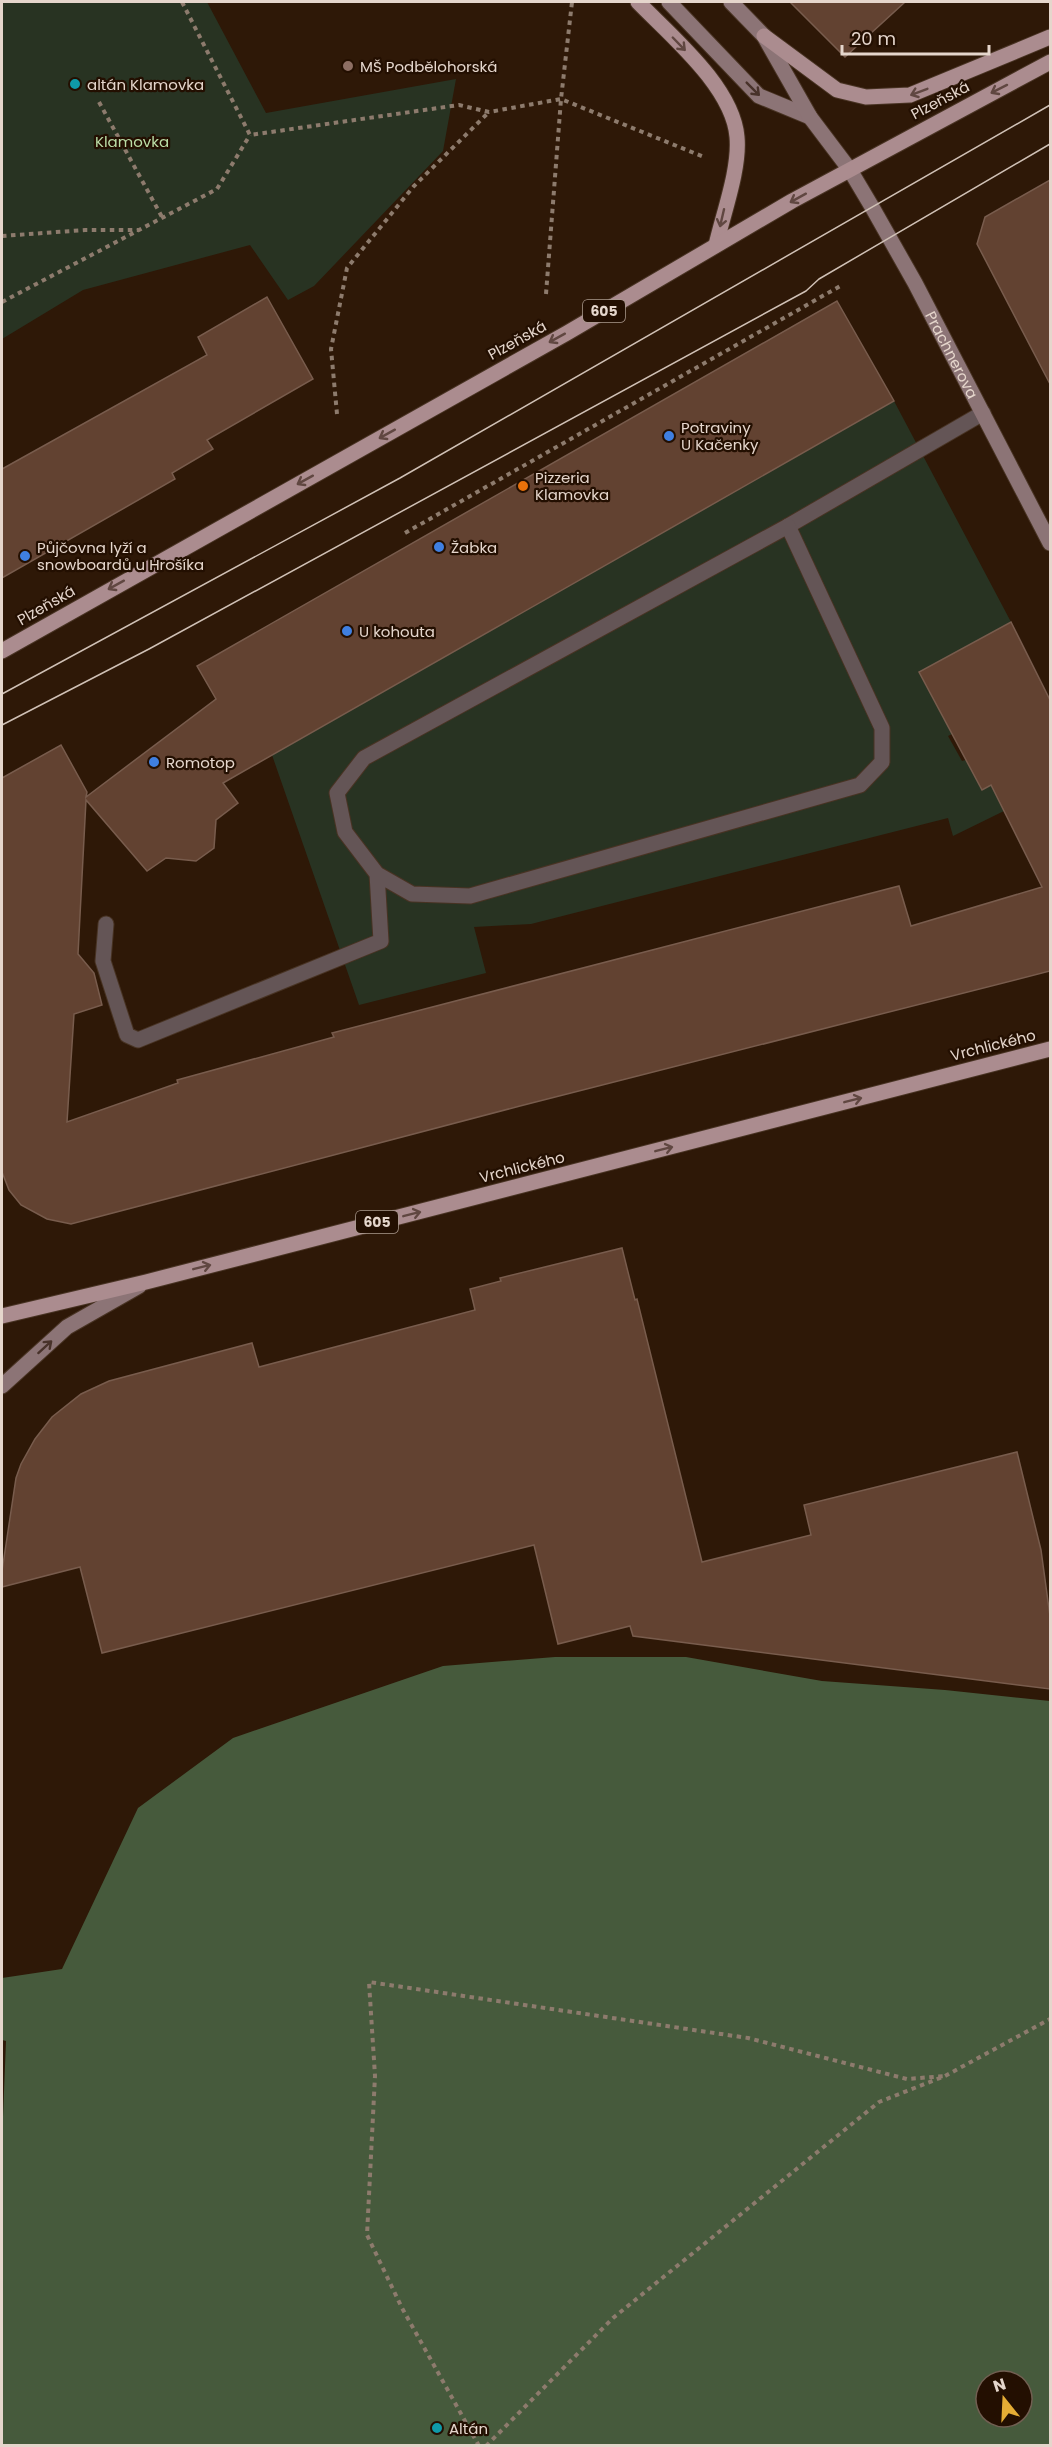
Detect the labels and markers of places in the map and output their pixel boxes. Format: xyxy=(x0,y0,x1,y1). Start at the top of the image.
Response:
place label: MŠ Podbělohorská xyxy=(360,56,497,77)
marker: MŠ Podbělohorská xyxy=(341,59,355,73)
place label: altán Klamovka xyxy=(87,74,204,95)
marker: altán Klamovka xyxy=(68,77,82,91)
place label: Potraviny U Kačenky xyxy=(681,417,759,455)
marker: Potraviny U Kačenky xyxy=(662,429,676,443)
place label: Pizzeria Klamovka xyxy=(535,467,609,505)
marker: Pizzeria Klamovka xyxy=(516,479,530,493)
place label: Půjčovna lyží a snowboardů u Hrošíka xyxy=(37,537,204,575)
place label: Žabka xyxy=(451,537,497,558)
marker: Žabka xyxy=(432,540,446,554)
marker: Půjčovna lyží a snowboardů u Hrošíka xyxy=(18,549,32,563)
place label: U kohouta xyxy=(359,621,435,642)
marker: U kohouta xyxy=(340,624,354,638)
place label: Romotop xyxy=(166,752,235,773)
marker: Romotop xyxy=(147,755,161,769)
place label: Altán xyxy=(449,2418,488,2439)
marker: Altán xyxy=(430,2421,444,2435)

